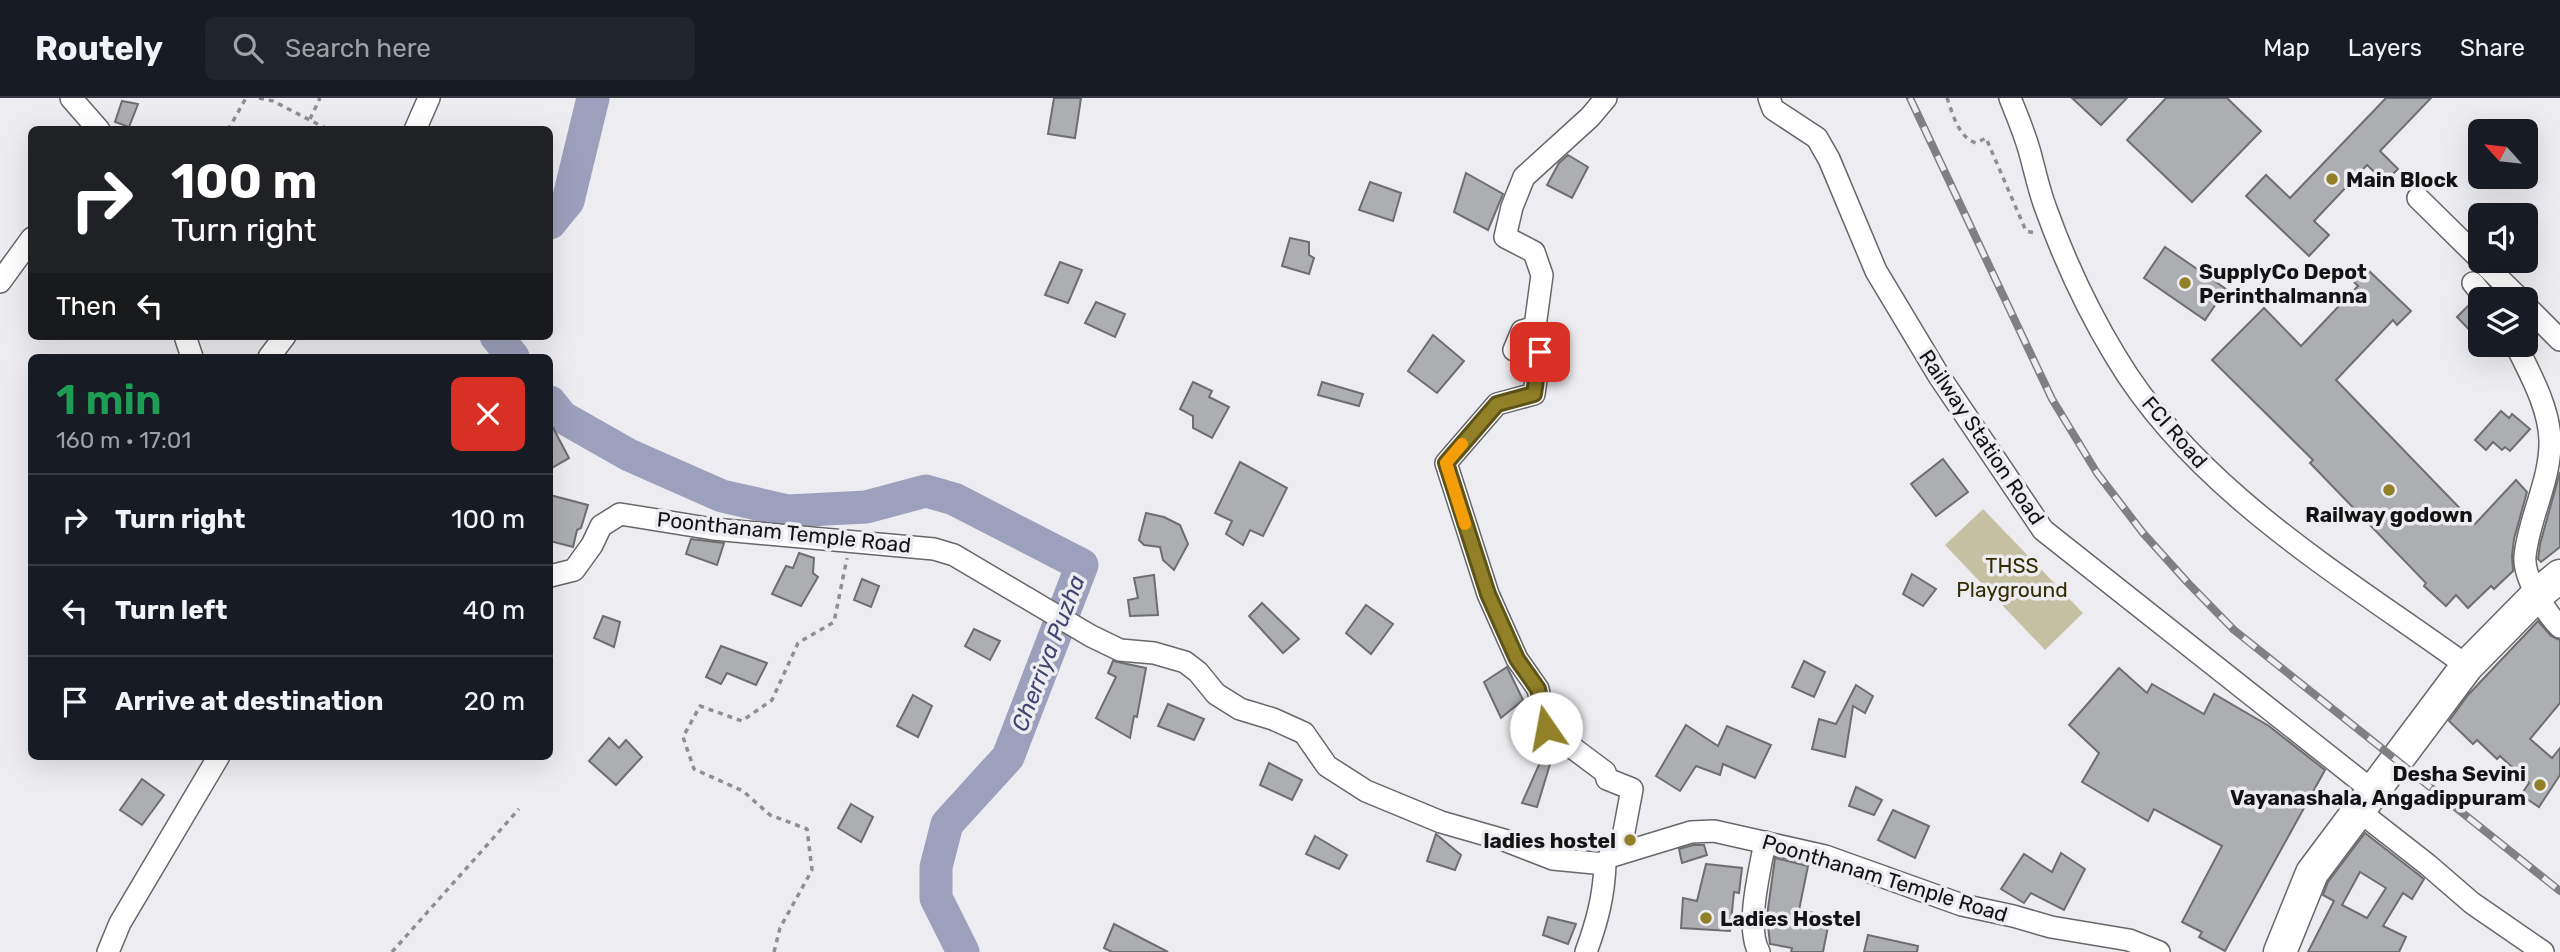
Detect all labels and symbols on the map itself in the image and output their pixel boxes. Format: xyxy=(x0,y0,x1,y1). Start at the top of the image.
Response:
north arrow xyxy=(2468,119,2538,189)
place label: Main Block xyxy=(2346,167,2459,192)
marker: Main Block xyxy=(2324,171,2340,187)
place label: SupplyCo Depot Perinthalmanna xyxy=(2199,259,2367,308)
marker: SupplyCo Depot Perinthalmanna xyxy=(2177,275,2193,291)
pin xyxy=(1510,322,1570,382)
street label: Railway Station Road xyxy=(1914,345,2050,529)
street label: FCI Road xyxy=(2137,391,2213,473)
marker: Railway godown xyxy=(2381,482,2397,498)
place label: Railway godown xyxy=(2305,502,2473,527)
street label: Poonthanam Temple Road xyxy=(656,506,912,558)
park label: THSS Playground xyxy=(1956,553,2068,602)
water label: Cherriya Puzha xyxy=(1005,571,1091,735)
position arrow xyxy=(1509,691,1583,765)
place label: Desha Sevini Vayanashala, Angadippuram xyxy=(2230,761,2526,810)
marker: Desha Sevini Vayanashala, Angadippuram xyxy=(2532,777,2548,793)
place label: ladies hostel xyxy=(1483,828,1616,853)
street label: Poonthanam Temple Road xyxy=(1759,829,2011,927)
marker: ladies hostel xyxy=(1622,832,1638,848)
place label: Ladies Hostel xyxy=(1720,906,1861,931)
marker: Ladies Hostel xyxy=(1698,910,1714,926)

